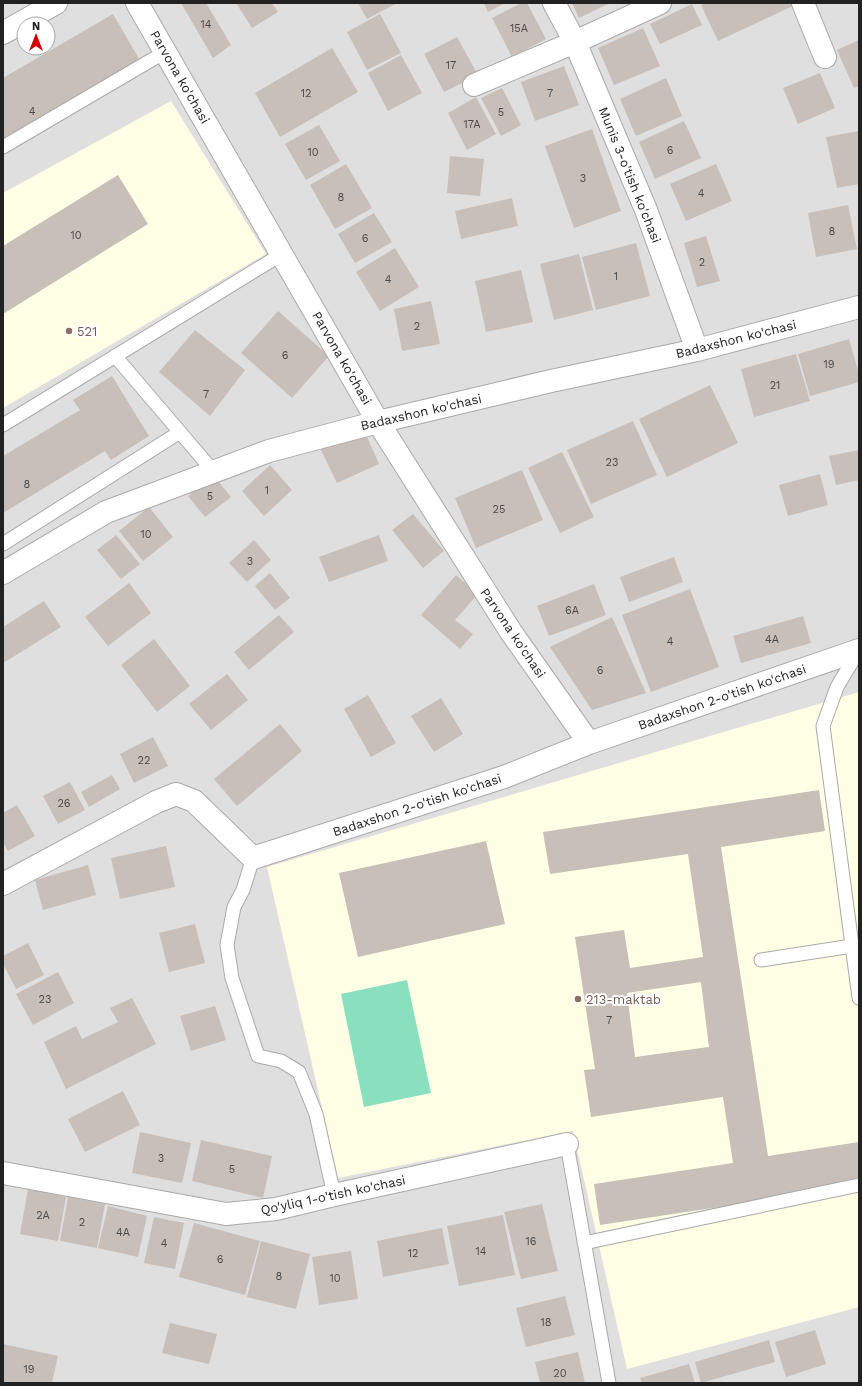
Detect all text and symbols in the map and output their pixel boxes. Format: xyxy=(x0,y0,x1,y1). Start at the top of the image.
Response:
north arrow xyxy=(16,16,56,56)
house number: 14 xyxy=(200,18,212,31)
text: N xyxy=(32,20,40,33)
house number: 15A xyxy=(510,22,528,35)
street label: Parvona ko'chasi xyxy=(147,28,213,126)
house number: 17 xyxy=(446,59,456,72)
house number: 12 xyxy=(301,87,311,100)
house number: 7 xyxy=(547,87,553,100)
house number: 4 xyxy=(29,105,36,118)
street label: Munis 3-o'tish ko'chasi xyxy=(596,105,664,245)
house number: 5 xyxy=(498,106,504,119)
house number: 17A xyxy=(463,118,481,131)
house number: 6 xyxy=(667,144,674,157)
house number: 10 xyxy=(307,146,319,159)
house number: 3 xyxy=(580,172,586,185)
house number: 4 xyxy=(698,187,705,200)
house number: 8 xyxy=(338,191,345,204)
house number: 8 xyxy=(829,225,836,238)
house number: 10 xyxy=(70,229,82,242)
house number: 6 xyxy=(362,232,369,245)
house number: 2 xyxy=(699,256,705,269)
house number: 1 xyxy=(614,270,618,283)
house number: 4 xyxy=(385,273,392,286)
street label: Parvona ko'chasi xyxy=(309,309,375,407)
street label: Badaxshon ko'chasi xyxy=(674,317,798,361)
house number: 2 xyxy=(414,320,420,333)
place label: 521 xyxy=(77,324,97,339)
marker: 521 xyxy=(64,326,74,336)
house number: 6 xyxy=(282,349,289,362)
house number: 19 xyxy=(823,358,835,371)
house number: 21 xyxy=(770,379,780,392)
house number: 7 xyxy=(203,388,209,401)
street label: Badaxshon ko'chasi xyxy=(359,391,483,433)
house number: 23 xyxy=(606,456,618,469)
house number: 8 xyxy=(24,478,31,491)
house number: 1 xyxy=(265,484,269,497)
house number: 5 xyxy=(207,490,213,503)
house number: 25 xyxy=(493,503,505,516)
house number: 10 xyxy=(140,528,152,541)
house number: 3 xyxy=(247,555,253,568)
street label: Parvona ko'chasi xyxy=(477,585,549,681)
house number: 6A xyxy=(565,604,579,617)
house number: 4A xyxy=(765,633,779,646)
house number: 4 xyxy=(667,635,674,648)
street label: Badaxshon 2-o'tish ko'chasi xyxy=(636,661,808,733)
house number: 6 xyxy=(597,664,604,677)
house number: 22 xyxy=(138,754,150,767)
street label: Badaxshon 2-o'tish ko'chasi xyxy=(331,771,503,839)
house number: 26 xyxy=(57,797,71,810)
place label: 213-maktab xyxy=(586,992,661,1007)
house number: 23 xyxy=(39,993,51,1006)
marker: 213-maktab xyxy=(573,994,583,1004)
house number: 7 xyxy=(606,1014,612,1027)
house number: 3 xyxy=(158,1152,164,1165)
house number: 5 xyxy=(229,1163,235,1176)
street label: Qo'yliq 1-o'tish ko'chasi xyxy=(259,1172,407,1218)
house number: 2A xyxy=(36,1209,50,1222)
house number: 2 xyxy=(79,1216,85,1229)
house number: 4A xyxy=(116,1226,130,1239)
house number: 16 xyxy=(526,1235,537,1248)
house number: 4 xyxy=(161,1237,168,1250)
house number: 14 xyxy=(475,1245,487,1258)
house number: 12 xyxy=(408,1247,418,1260)
house number: 6 xyxy=(217,1253,224,1266)
house number: 8 xyxy=(276,1270,283,1283)
house number: 10 xyxy=(329,1272,341,1285)
house number: 18 xyxy=(540,1316,552,1329)
house number: 19 xyxy=(23,1363,35,1376)
house number: 20 xyxy=(553,1367,567,1380)

